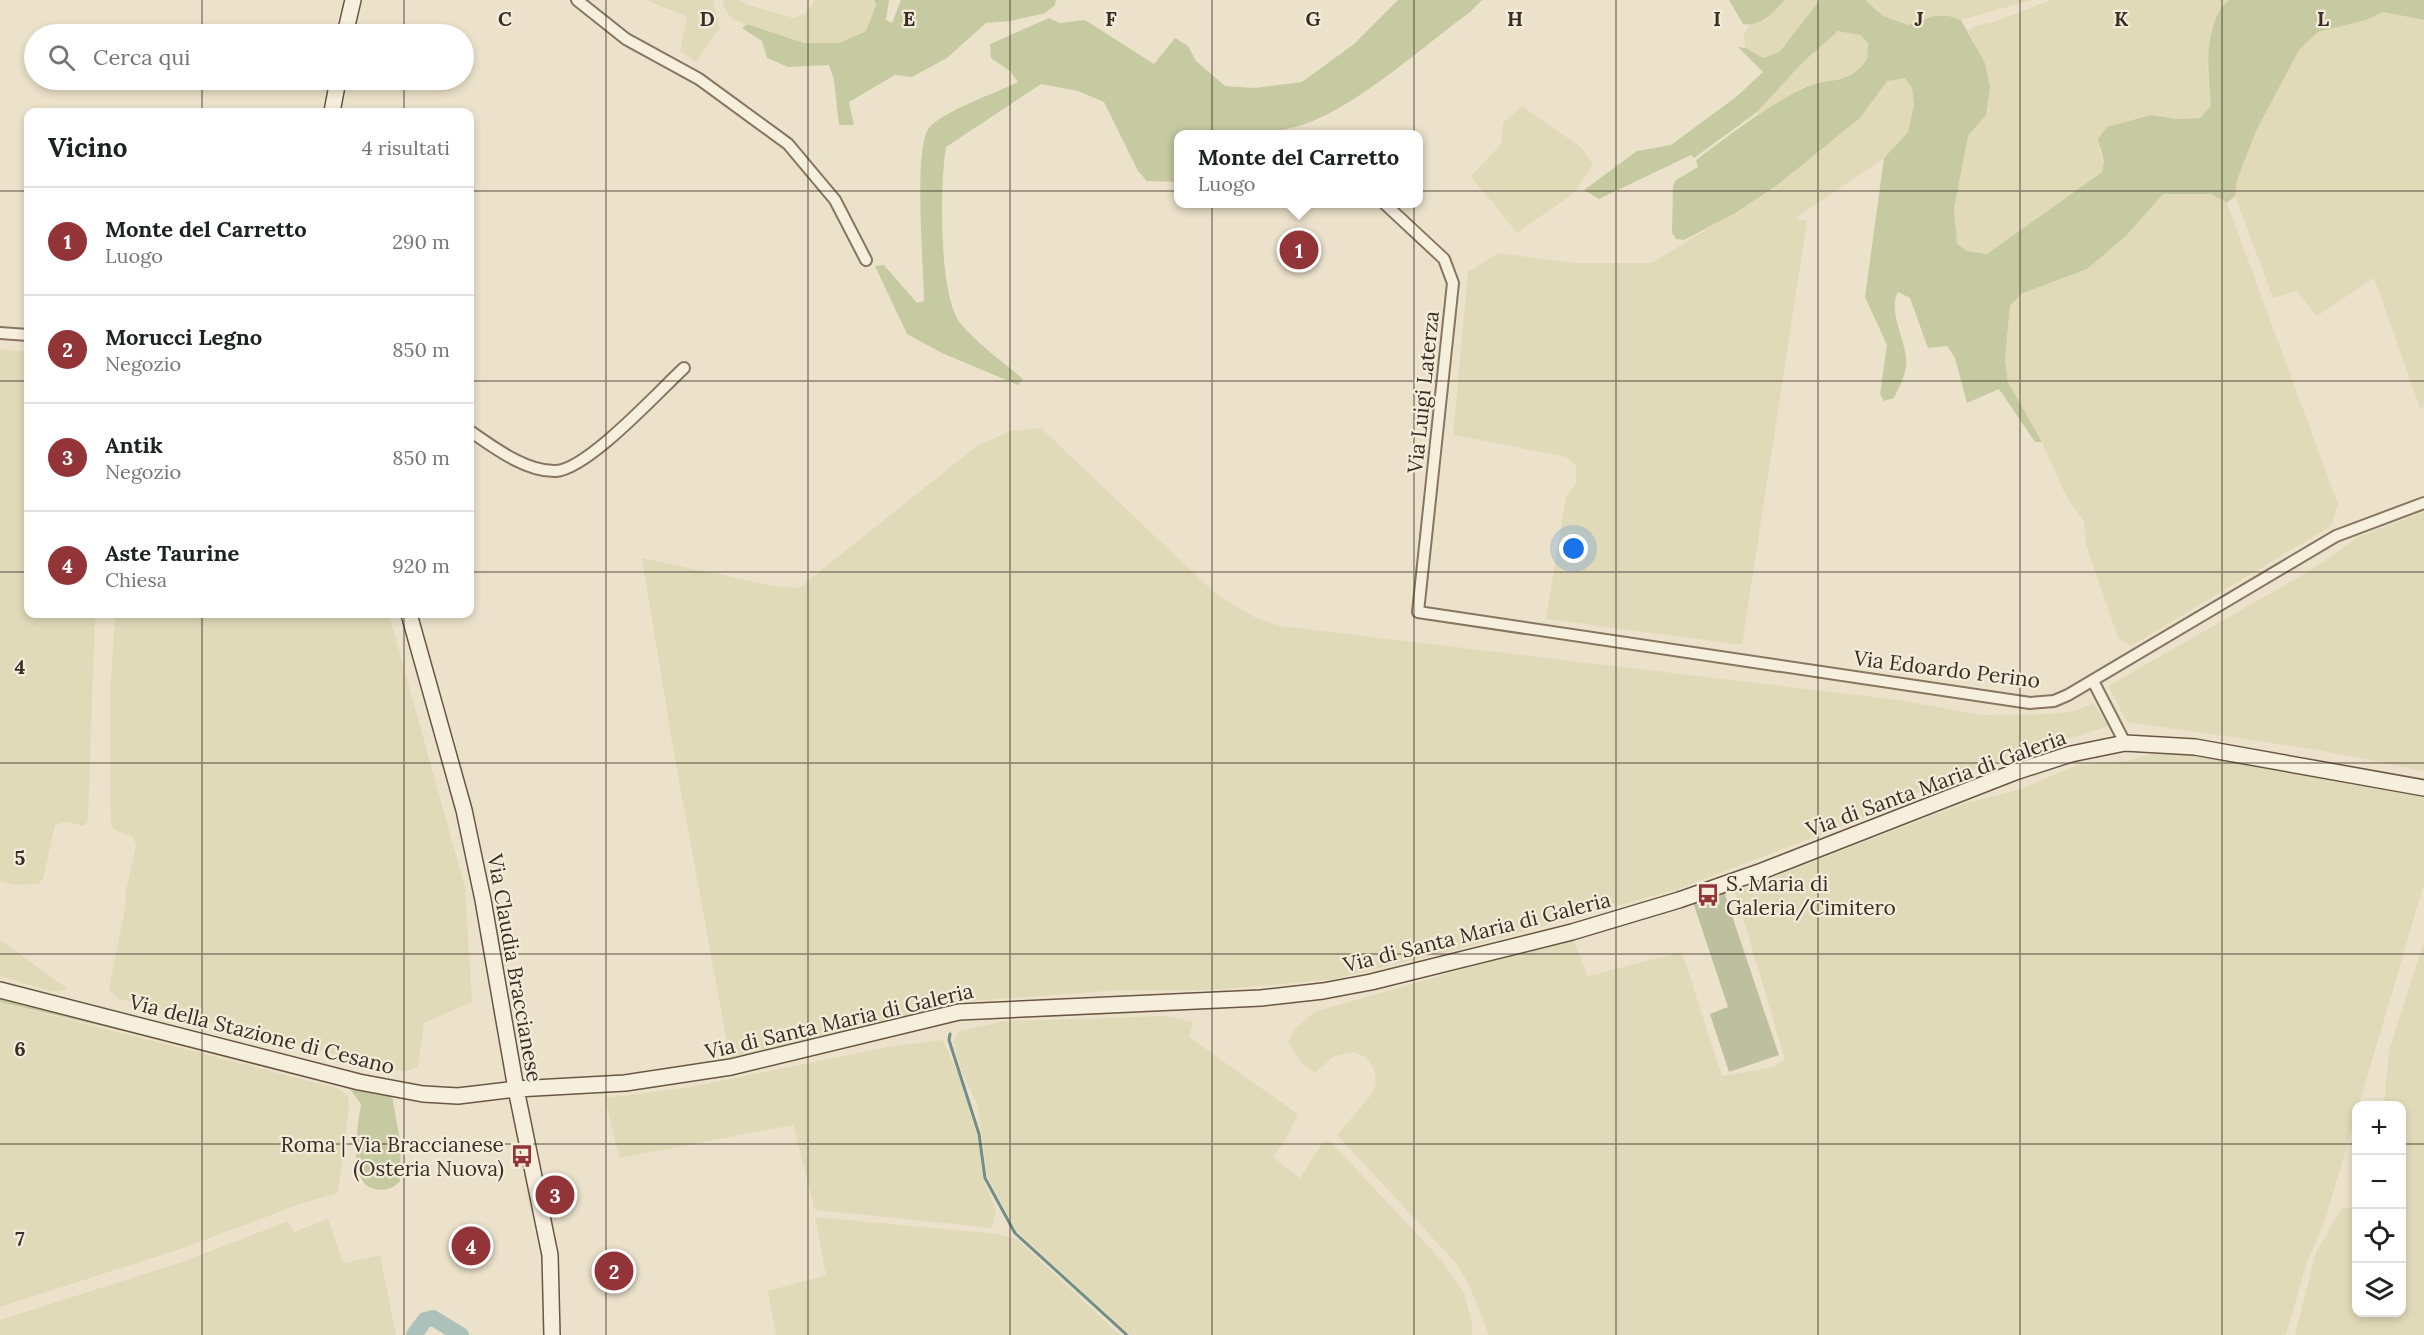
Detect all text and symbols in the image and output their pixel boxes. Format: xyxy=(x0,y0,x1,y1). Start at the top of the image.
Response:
text: C xyxy=(498,6,512,31)
text: D xyxy=(699,6,715,31)
text: E xyxy=(903,6,915,31)
text: F xyxy=(1105,6,1117,31)
text: G xyxy=(1305,6,1321,31)
text: H xyxy=(1507,6,1523,31)
text: I xyxy=(1713,6,1721,31)
text: J xyxy=(1914,6,1924,31)
text: K xyxy=(2114,6,2129,31)
text: L xyxy=(2317,6,2329,31)
search box xyxy=(24,24,474,90)
icon: search xyxy=(45,41,78,74)
text: Cerca qui xyxy=(93,43,190,71)
popup xyxy=(1174,130,1423,208)
text: Vicino xyxy=(48,131,128,164)
text: 4 risultati xyxy=(362,135,450,160)
text: Monte del Carretto xyxy=(1198,143,1399,171)
text: Luogo xyxy=(1198,171,1256,196)
text: Monte del Carretto xyxy=(105,215,307,243)
pin: 1 xyxy=(1280,228,1318,272)
text: 1 xyxy=(63,229,72,254)
text: 290 m xyxy=(392,229,450,254)
text: Luogo xyxy=(105,243,163,268)
street label: Via Luigi Laterza xyxy=(1401,309,1445,476)
text: Morucci Legno xyxy=(105,323,262,351)
text: 2 xyxy=(62,337,73,362)
text: 850 m xyxy=(392,337,450,362)
text: Negozio xyxy=(105,351,181,376)
text: Antik xyxy=(105,431,163,459)
text: 3 xyxy=(62,445,73,470)
text: 850 m xyxy=(392,445,450,470)
text: Negozio xyxy=(105,459,181,484)
your location xyxy=(1559,534,1588,563)
text: Aste Taurine xyxy=(105,539,239,567)
text: 4 xyxy=(62,553,73,578)
text: 920 m xyxy=(392,553,450,578)
text: Chiesa xyxy=(105,567,167,592)
street label: Via Edoardo Perino xyxy=(1851,644,2042,694)
text: 4 xyxy=(15,654,26,679)
street label: Via di Santa Maria di Galeria xyxy=(1801,723,2070,843)
text: 5 xyxy=(15,845,26,870)
street label: Via Claudia Braccianese xyxy=(481,851,548,1084)
place label: S. Maria di Galeria/Cimitero xyxy=(1726,870,1896,921)
bus stop icon: S. Maria di Galeria/Cimitero xyxy=(1695,882,1721,908)
street label: Via di Santa Maria di Galeria xyxy=(1340,886,1614,979)
street label: Via di Santa Maria di Galeria xyxy=(701,977,976,1065)
street label: Via della Stazione di Cesano xyxy=(126,988,397,1080)
text: 6 xyxy=(14,1036,26,1061)
map controls xyxy=(2352,1101,2406,1317)
button: + xyxy=(2352,1101,2406,1155)
place label: Roma | Via Braccianese (Osteria Nuova) xyxy=(281,1131,504,1182)
bus stop icon: Roma | Via Braccianese (Osteria Nuova) xyxy=(509,1143,535,1169)
button: − xyxy=(2352,1155,2406,1209)
pin: 3 xyxy=(536,1172,574,1218)
button: locate xyxy=(2352,1209,2406,1263)
pin: 4 xyxy=(452,1224,490,1268)
text: 7 xyxy=(15,1226,25,1251)
pin: 2 xyxy=(594,1248,634,1294)
button: layers xyxy=(2352,1263,2406,1317)

